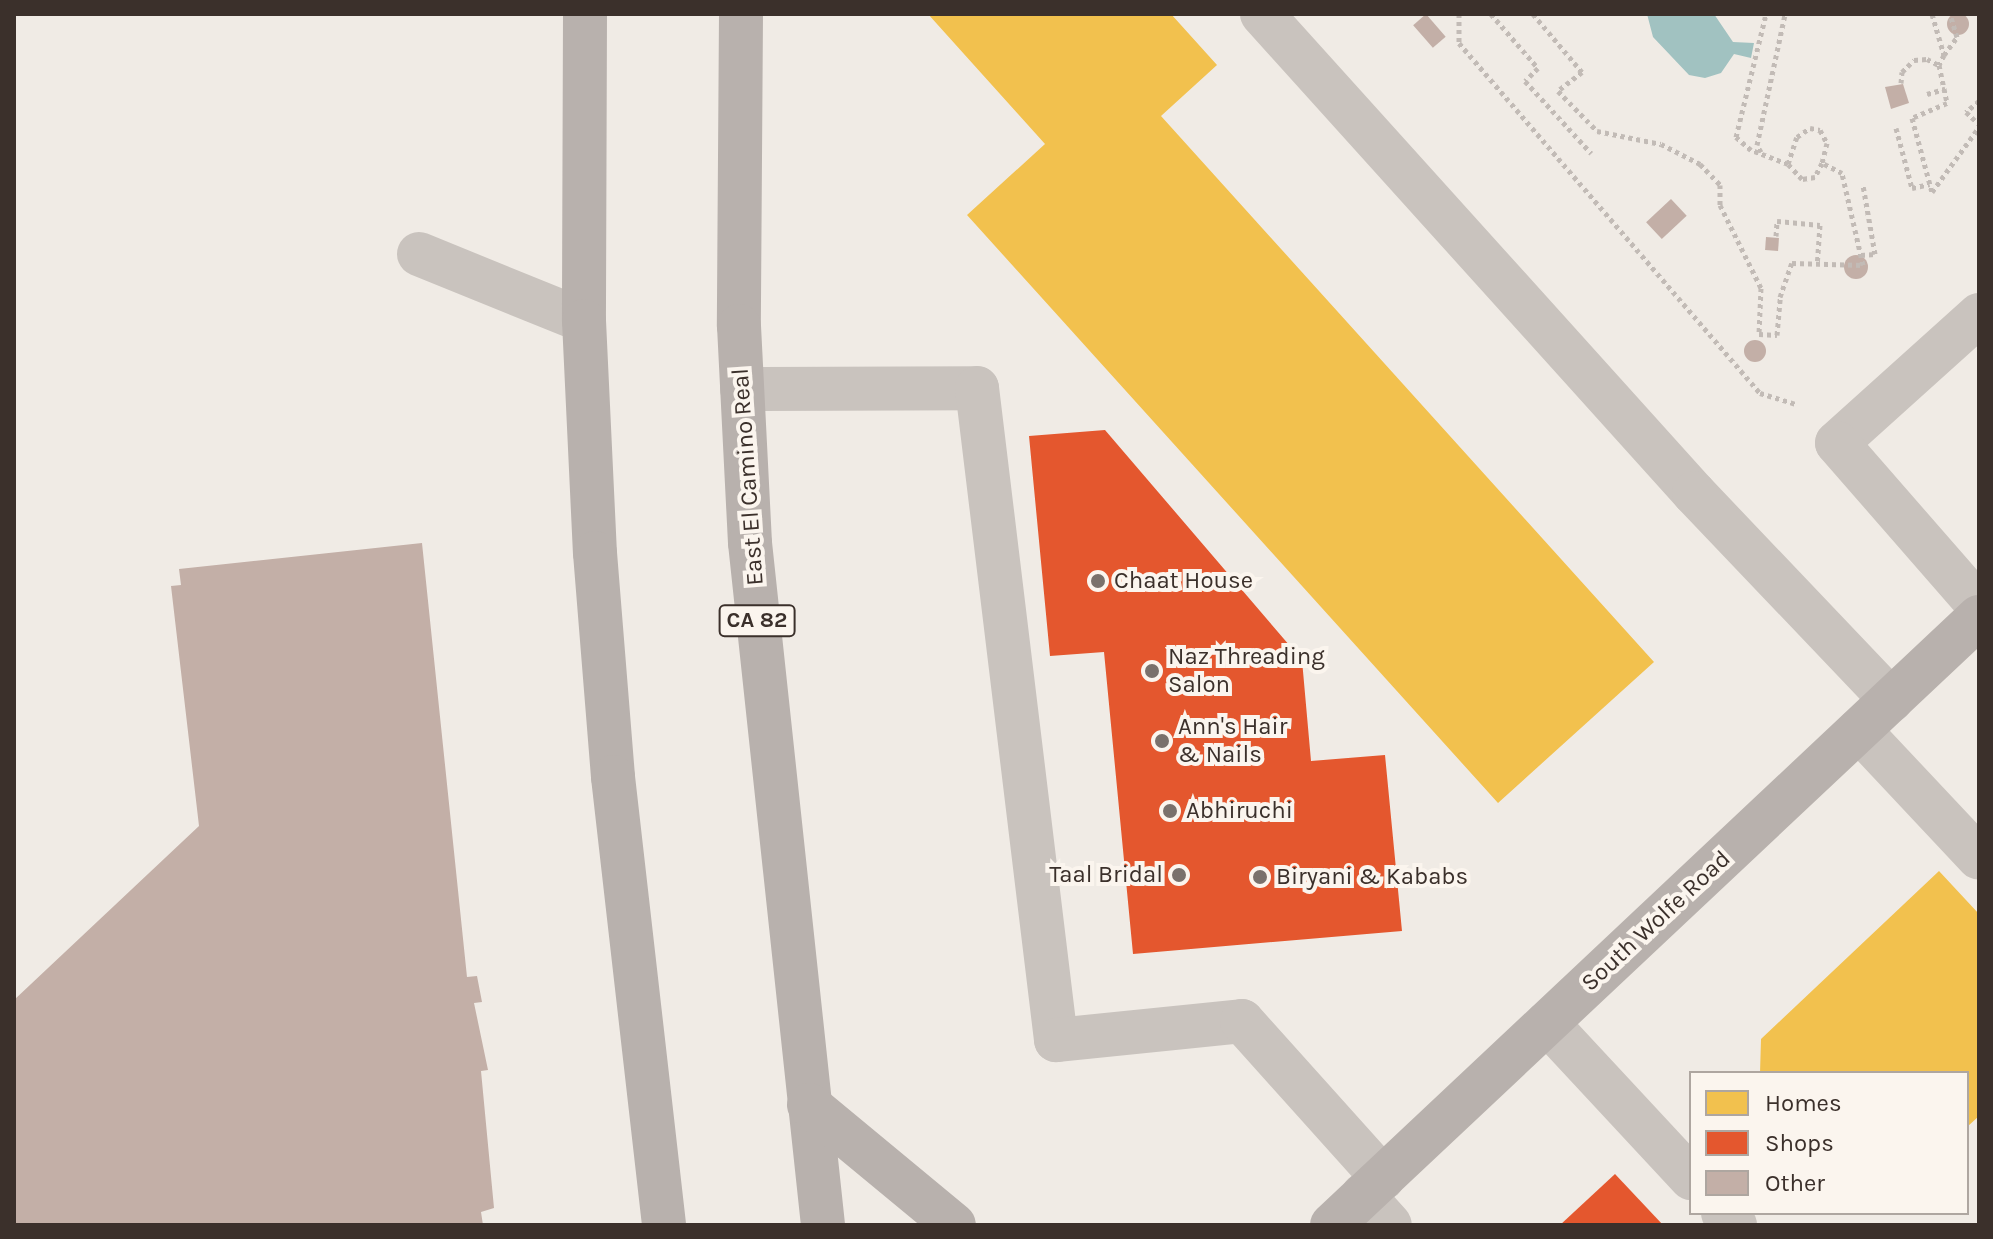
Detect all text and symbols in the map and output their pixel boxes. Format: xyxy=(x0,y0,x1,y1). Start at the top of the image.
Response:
street label: East El Camino Real xyxy=(726,367,770,587)
place label: Chaat House xyxy=(1114,567,1253,595)
marker: Chaat House xyxy=(1089,572,1107,590)
road number: CA 82 xyxy=(717,603,797,639)
place label: Naz Threading Salon xyxy=(1168,643,1325,699)
marker: Naz Threading Salon xyxy=(1143,662,1161,680)
place label: Ann's Hair & Nails xyxy=(1178,713,1287,769)
marker: Ann's Hair & Nails xyxy=(1153,732,1171,750)
place label: Abhiruchi xyxy=(1186,797,1293,825)
marker: Abhiruchi xyxy=(1161,802,1179,820)
street label: South Wolfe Road xyxy=(1575,845,1737,997)
place label: Taal Bridal xyxy=(1049,861,1163,889)
place label: Biryani & Kababs xyxy=(1276,863,1468,891)
marker: Taal Bridal xyxy=(1170,866,1188,884)
marker: Biryani & Kababs xyxy=(1251,868,1269,886)
legend xyxy=(1689,1071,1969,1215)
text: Homes xyxy=(1765,1089,1842,1117)
text: Shops xyxy=(1765,1129,1834,1157)
text: Other xyxy=(1765,1169,1825,1197)

